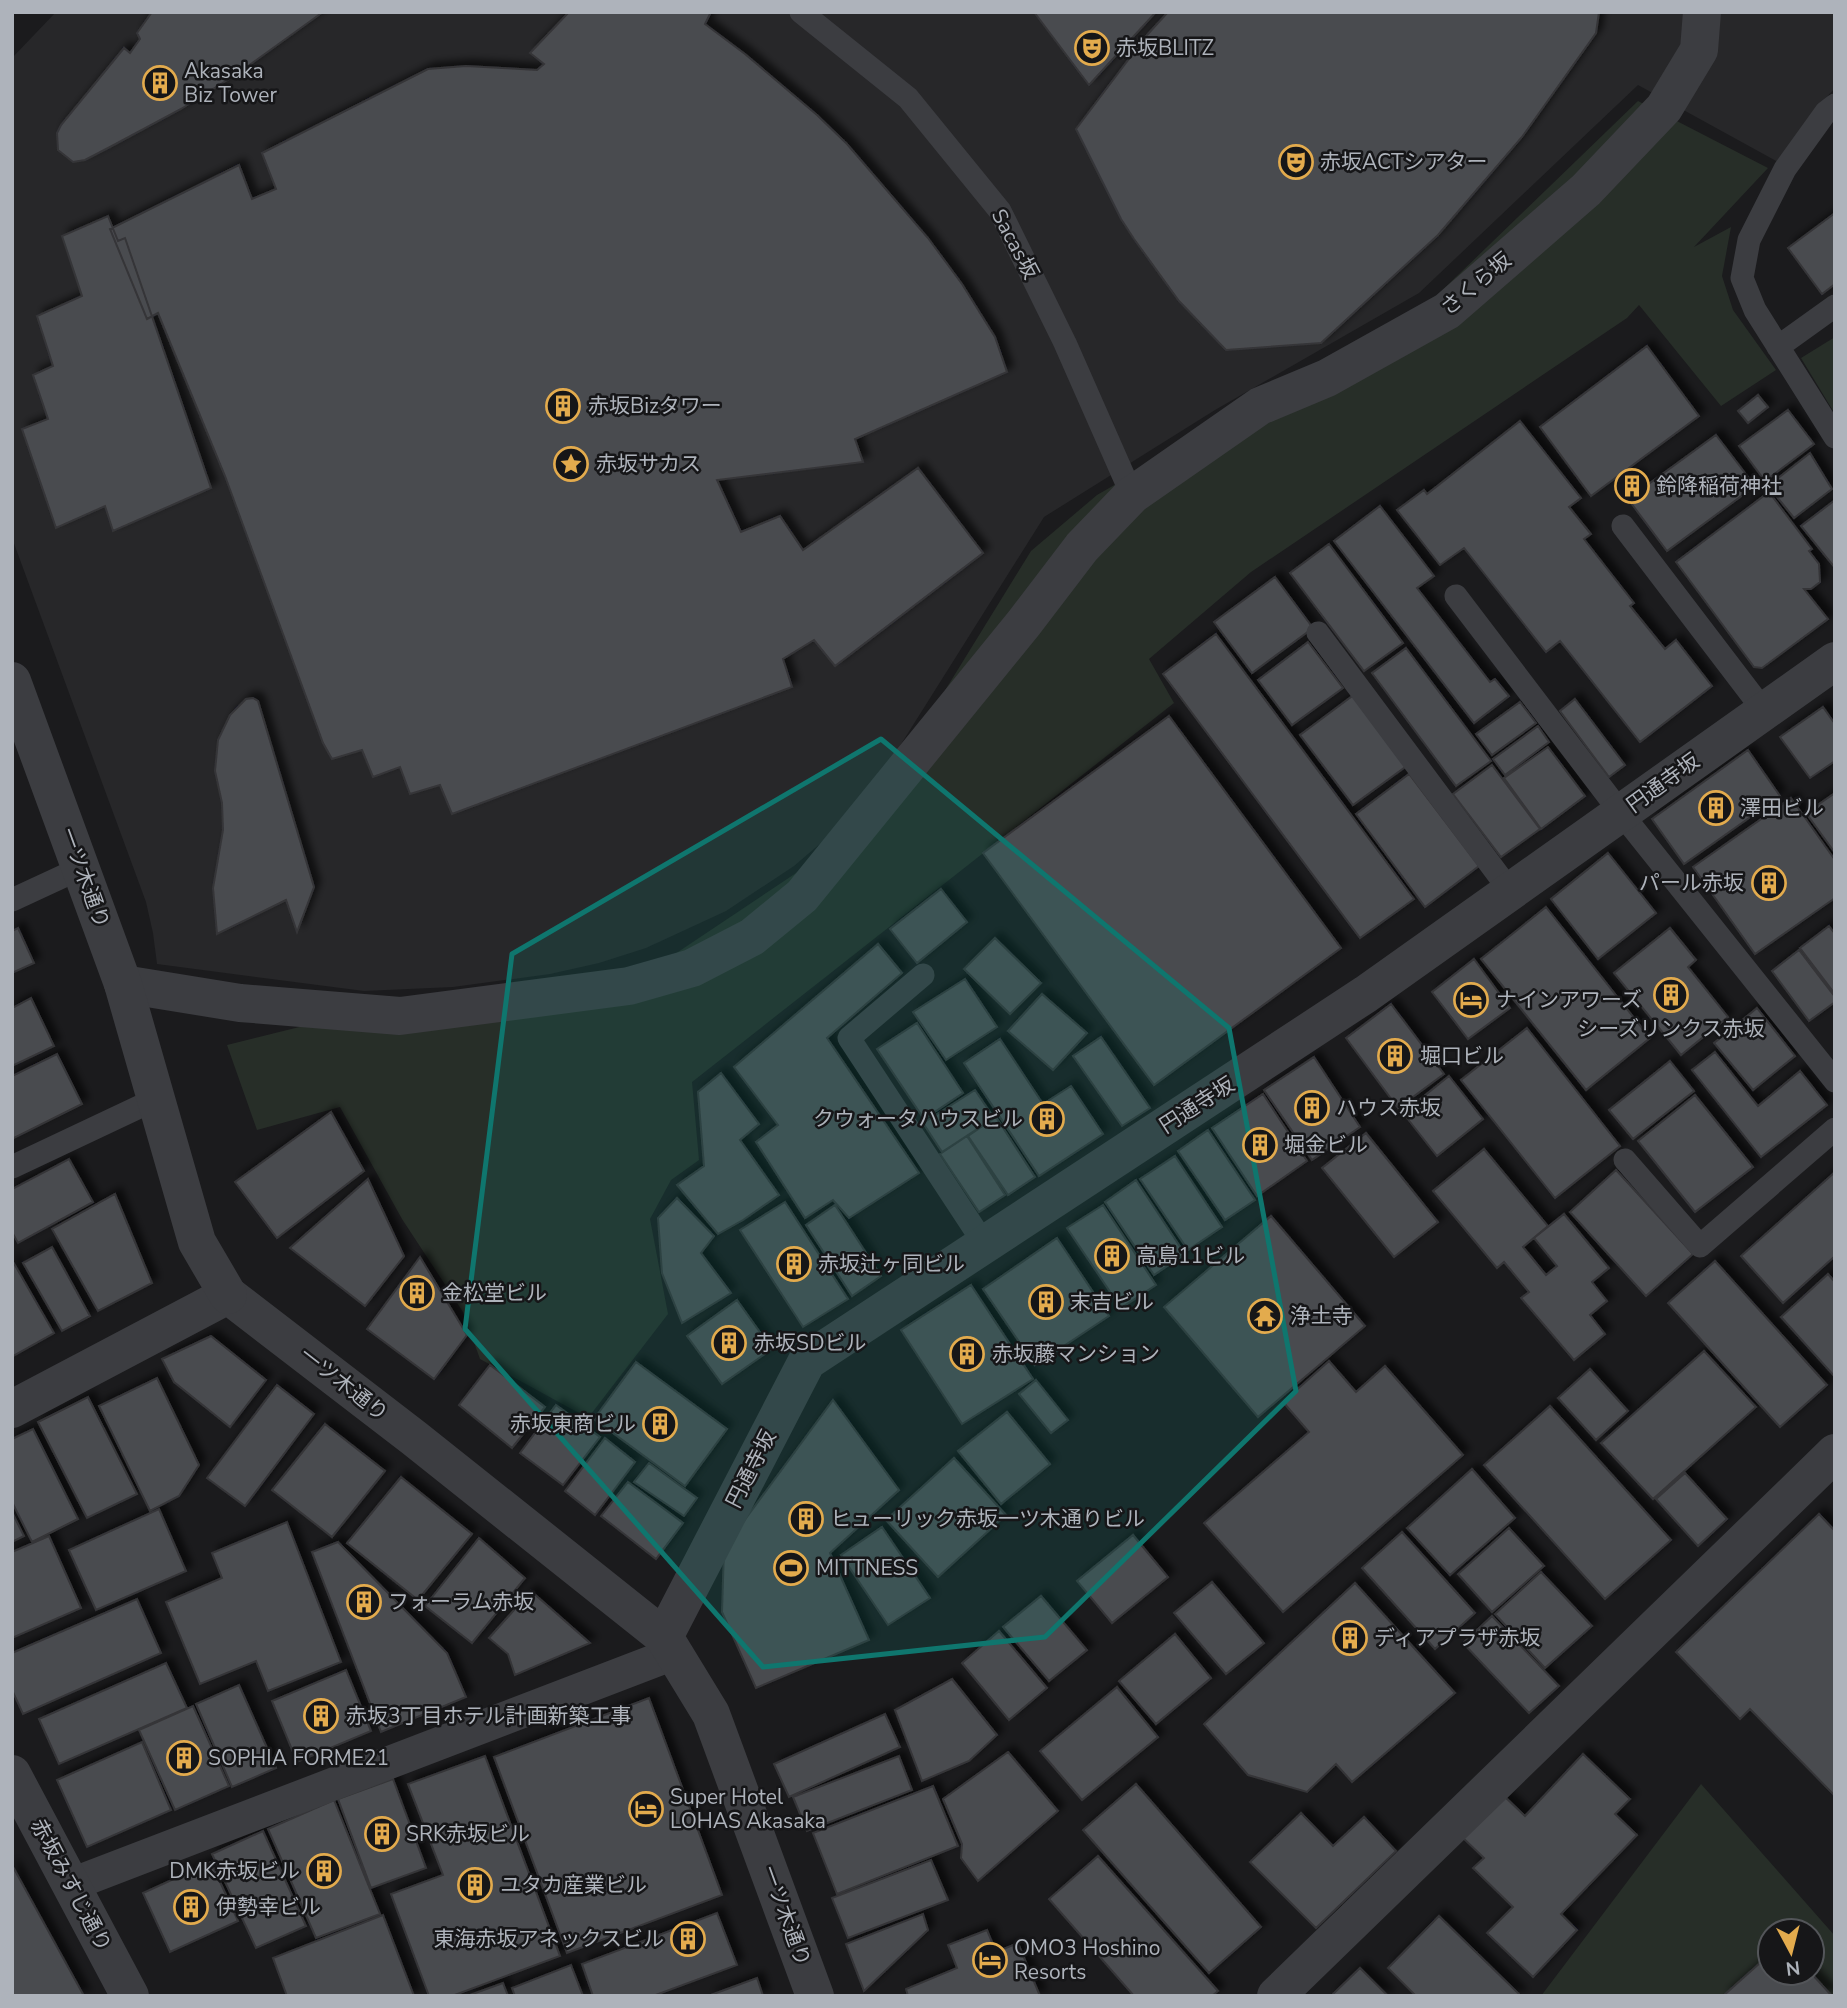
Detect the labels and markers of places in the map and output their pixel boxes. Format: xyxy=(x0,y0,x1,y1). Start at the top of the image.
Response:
theatre icon: 赤坂BLITZ xyxy=(1073,29,1111,67)
place label: 赤坂BLITZ xyxy=(1116,34,1214,62)
place label: Akasaka Biz Tower xyxy=(184,57,277,109)
building icon: Akasaka Biz Tower xyxy=(141,64,179,102)
theatre icon: 赤坂ACTシアター xyxy=(1277,143,1315,181)
place label: 赤坂ACTシアター xyxy=(1320,148,1488,176)
building icon: 赤坂Bizタワー xyxy=(544,387,582,425)
place label: 赤坂Bizタワー xyxy=(588,392,722,420)
place icon: 赤坂サカス xyxy=(552,445,590,483)
place label: 赤坂サカス xyxy=(596,450,701,478)
building icon: 鈴降稲荷神社 xyxy=(1613,467,1651,505)
place label: 鈴降稲荷神社 xyxy=(1656,472,1782,500)
building icon: 澤田ビル xyxy=(1697,789,1735,827)
place label: 澤田ビル xyxy=(1740,794,1824,822)
building icon: パール赤坂 xyxy=(1750,864,1788,902)
place label: パール赤坂 xyxy=(1639,869,1744,897)
building icon: シーズリンクス赤坂 xyxy=(1652,976,1690,1014)
hotel icon: ナインアワーズ xyxy=(1452,981,1490,1019)
place label: ナインアワーズ xyxy=(1496,986,1642,1014)
place label: シーズリンクス赤坂 xyxy=(1577,1015,1765,1043)
building icon: 堀口ビル xyxy=(1376,1037,1414,1075)
place label: 堀口ビル xyxy=(1420,1042,1504,1070)
building icon: ハウス赤坂 xyxy=(1293,1089,1331,1127)
place label: ハウス赤坂 xyxy=(1336,1094,1441,1122)
building icon: クウォータハウスビル xyxy=(1028,1100,1066,1138)
place label: クウォータハウスビル xyxy=(813,1105,1023,1133)
building icon: 堀金ビル xyxy=(1241,1126,1279,1164)
place label: 堀金ビル xyxy=(1284,1131,1368,1159)
building icon: 高島11ビル xyxy=(1093,1237,1131,1275)
place label: 高島11ビル xyxy=(1136,1242,1245,1270)
building icon: 赤坂辻ヶ同ビル xyxy=(775,1245,813,1283)
place label: 赤坂辻ヶ同ビル xyxy=(818,1250,965,1278)
building icon: 金松堂ビル xyxy=(398,1274,436,1312)
place label: 金松堂ビル xyxy=(442,1279,547,1307)
building icon: 末吉ビル xyxy=(1027,1283,1065,1321)
place label: 末吉ビル xyxy=(1070,1288,1154,1316)
temple icon: 浄土寺 xyxy=(1246,1297,1284,1335)
place label: 浄土寺 xyxy=(1290,1302,1353,1330)
building icon: 赤坂SDビル xyxy=(710,1324,748,1362)
place label: 赤坂SDビル xyxy=(754,1329,867,1357)
building icon: 赤坂藤マンション xyxy=(948,1335,986,1373)
place label: 赤坂藤マンション xyxy=(992,1340,1160,1368)
building icon: 赤坂東商ビル xyxy=(641,1405,679,1443)
place label: 赤坂東商ビル xyxy=(510,1410,636,1438)
building icon: ヒューリック赤坂一ツ木通りビル xyxy=(787,1500,825,1538)
place label: ヒューリック赤坂一ツ木通りビル xyxy=(830,1505,1145,1533)
sports icon: MITTNESS xyxy=(772,1549,810,1587)
place label: MITTNESS xyxy=(816,1554,918,1582)
building icon: フォーラム赤坂 xyxy=(345,1583,383,1621)
place label: フォーラム赤坂 xyxy=(388,1588,534,1616)
building icon: ディアプラザ赤坂 xyxy=(1331,1619,1369,1657)
place label: ディアプラザ赤坂 xyxy=(1374,1624,1541,1652)
building icon: 赤坂3丁目ホテル計画新築工事 xyxy=(302,1697,340,1735)
place label: 赤坂3丁目ホテル計画新築工事 xyxy=(346,1702,632,1730)
building icon: SOPHIA FORME21 xyxy=(165,1739,203,1777)
place label: SOPHIA FORME21 xyxy=(208,1744,389,1772)
place label: Super Hotel LOHAS Akasaka xyxy=(670,1783,826,1835)
hotel icon: Super Hotel LOHAS Akasaka xyxy=(627,1790,665,1828)
building icon: SRK赤坂ビル xyxy=(363,1815,401,1853)
place label: SRK赤坂ビル xyxy=(406,1820,530,1848)
building icon: DMK赤坂ビル xyxy=(305,1852,343,1890)
place label: DMK赤坂ビル xyxy=(169,1857,300,1885)
building icon: ユタカ産業ビル xyxy=(456,1866,494,1904)
place label: ユタカ産業ビル xyxy=(500,1871,647,1899)
building icon: 伊勢幸ビル xyxy=(172,1888,210,1926)
place label: 伊勢幸ビル xyxy=(216,1893,321,1921)
building icon: 東海赤坂アネックスビル xyxy=(669,1920,707,1958)
place label: 東海赤坂アネックスビル xyxy=(434,1925,664,1953)
place label: OMO3 Hoshino Resorts xyxy=(1014,1934,1160,1986)
hotel icon: OMO3 Hoshino Resorts xyxy=(971,1941,1009,1979)

